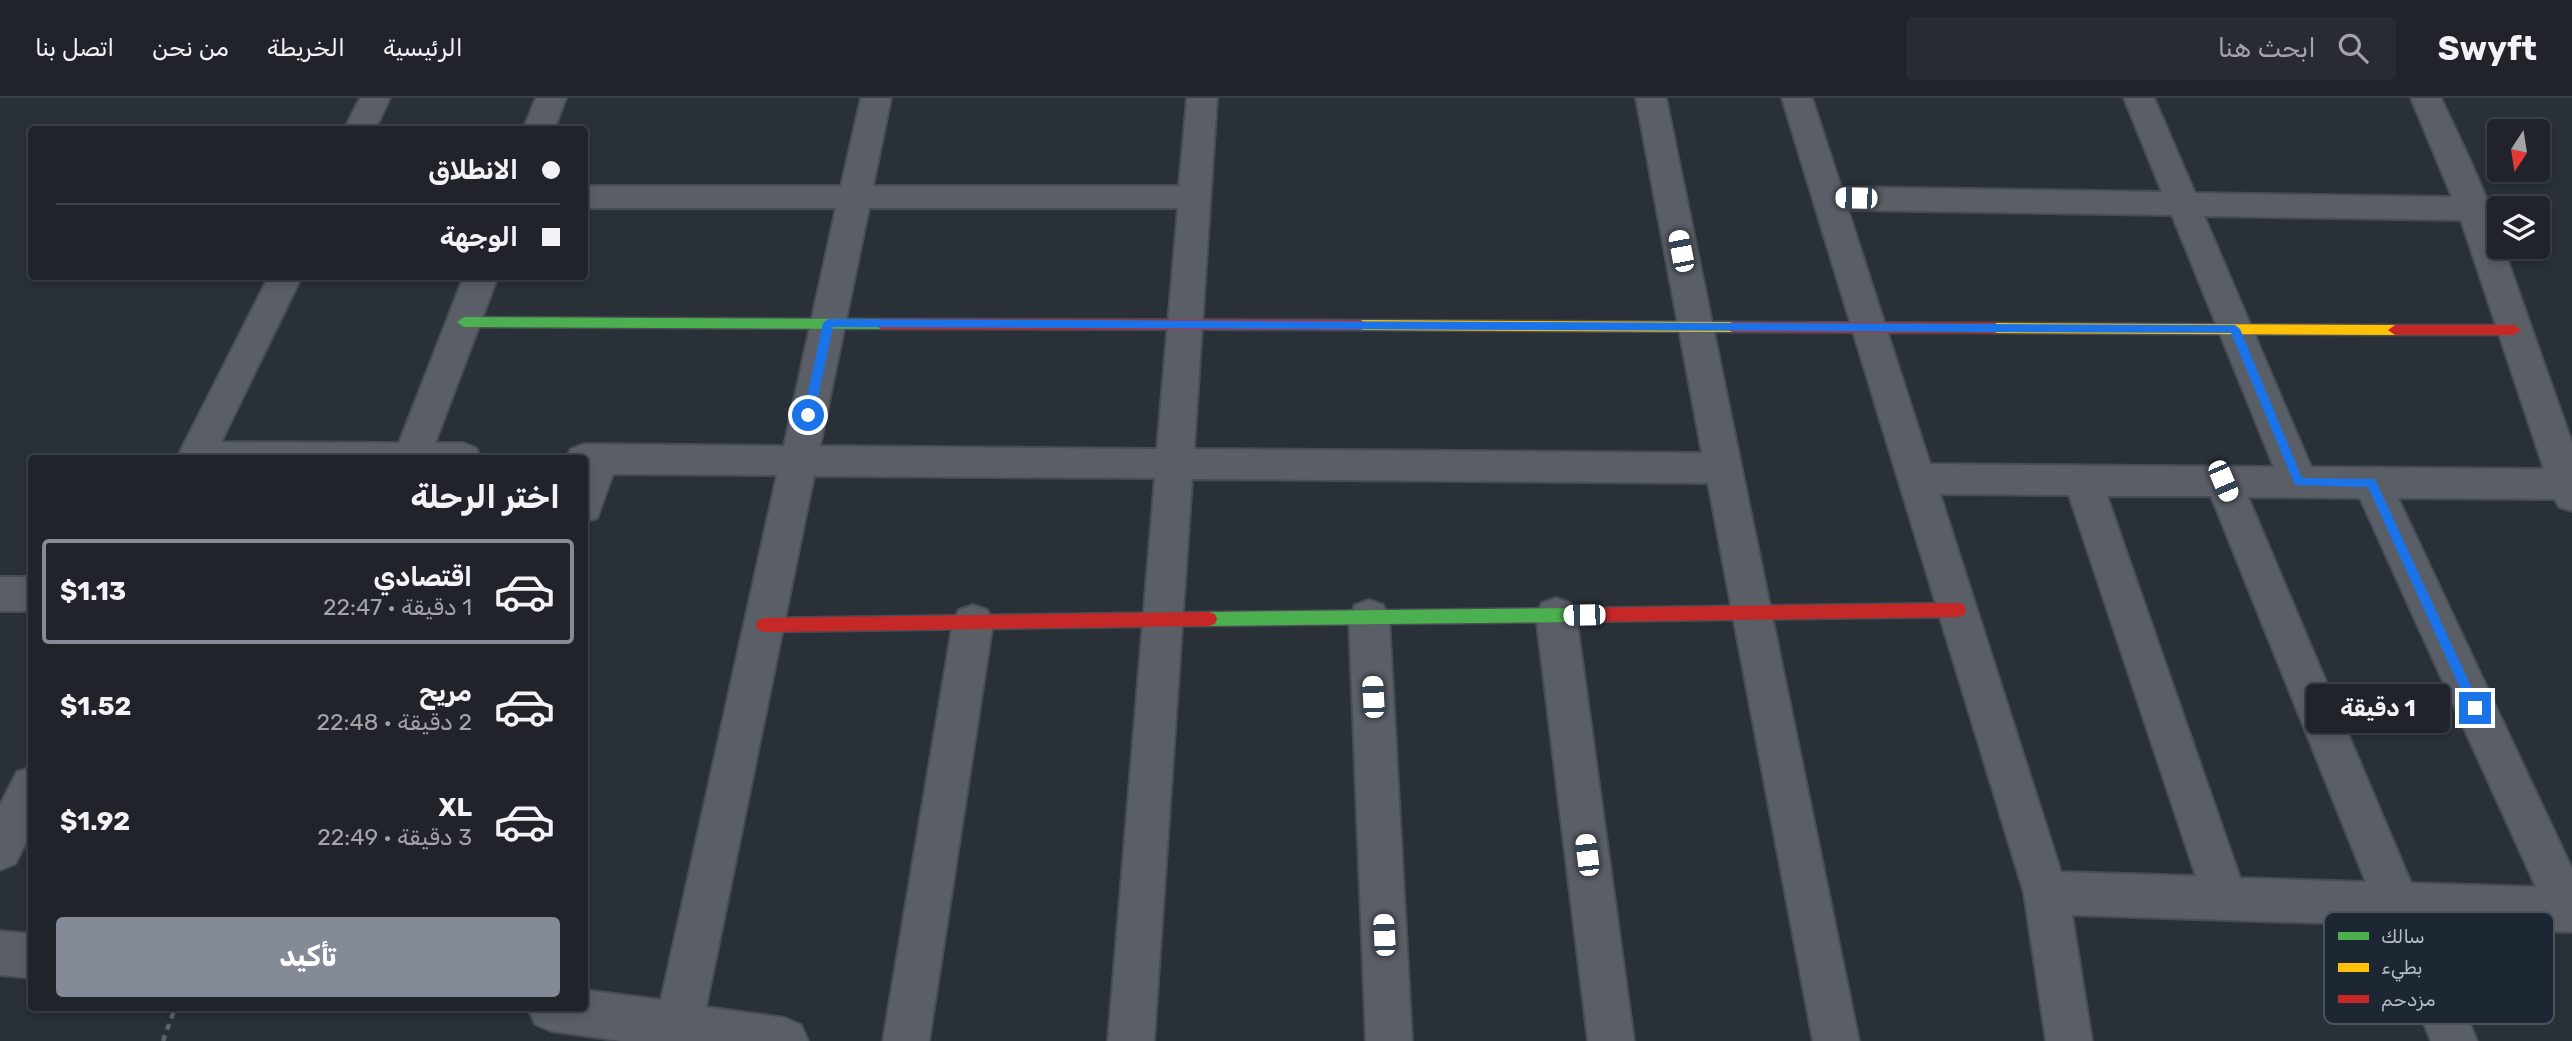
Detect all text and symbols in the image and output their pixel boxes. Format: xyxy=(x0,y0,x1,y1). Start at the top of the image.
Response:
search box xyxy=(1906,17,2396,80)
icon: search xyxy=(2334,29,2372,67)
text: Swyft xyxy=(2438,29,2537,68)
text: ابحث هنا xyxy=(2218,33,2316,64)
text: اتصل بنا xyxy=(35,34,114,62)
text: من نحن xyxy=(152,34,229,62)
text: الخريطة xyxy=(267,34,345,62)
text: الرئيسية xyxy=(383,34,463,62)
north arrow xyxy=(2487,119,2550,182)
map controls xyxy=(2487,119,2550,259)
text: الانطلاق xyxy=(428,155,518,186)
car xyxy=(1835,187,1878,209)
button: layers xyxy=(2487,196,2550,259)
text: الوجهة xyxy=(440,222,518,253)
car xyxy=(1667,228,1696,274)
route start xyxy=(792,399,824,431)
car xyxy=(2206,458,2241,504)
text: اختر الرحلة xyxy=(410,478,560,516)
icon: car xyxy=(493,560,556,623)
text: اقتصادي xyxy=(373,562,472,593)
text: $1.13 xyxy=(60,576,126,607)
text: 1 دقيقة · 22:47 xyxy=(323,593,472,621)
car xyxy=(1563,604,1606,626)
icon: car xyxy=(493,675,556,738)
car xyxy=(1362,675,1385,719)
text: مريح xyxy=(419,677,472,708)
callout: 1 دقيقة xyxy=(2307,684,2450,732)
text: $1.52 xyxy=(60,691,131,722)
route end xyxy=(2459,692,2491,724)
text: 1 دقيقة xyxy=(2340,694,2416,722)
text: 2 دقيقة · 22:48 xyxy=(317,708,472,736)
icon: car xyxy=(493,790,556,853)
text: XL xyxy=(439,792,472,823)
text: $1.92 xyxy=(60,806,130,837)
text: 3 دقيقة · 22:49 xyxy=(317,823,472,851)
car xyxy=(1575,833,1600,877)
legend xyxy=(2324,912,2554,1024)
car xyxy=(1373,913,1396,957)
button: تأكيد xyxy=(56,917,560,997)
text: سالك xyxy=(2381,925,2425,948)
text: بطيء xyxy=(2381,956,2423,982)
text: مزدحم xyxy=(2381,988,2436,1012)

